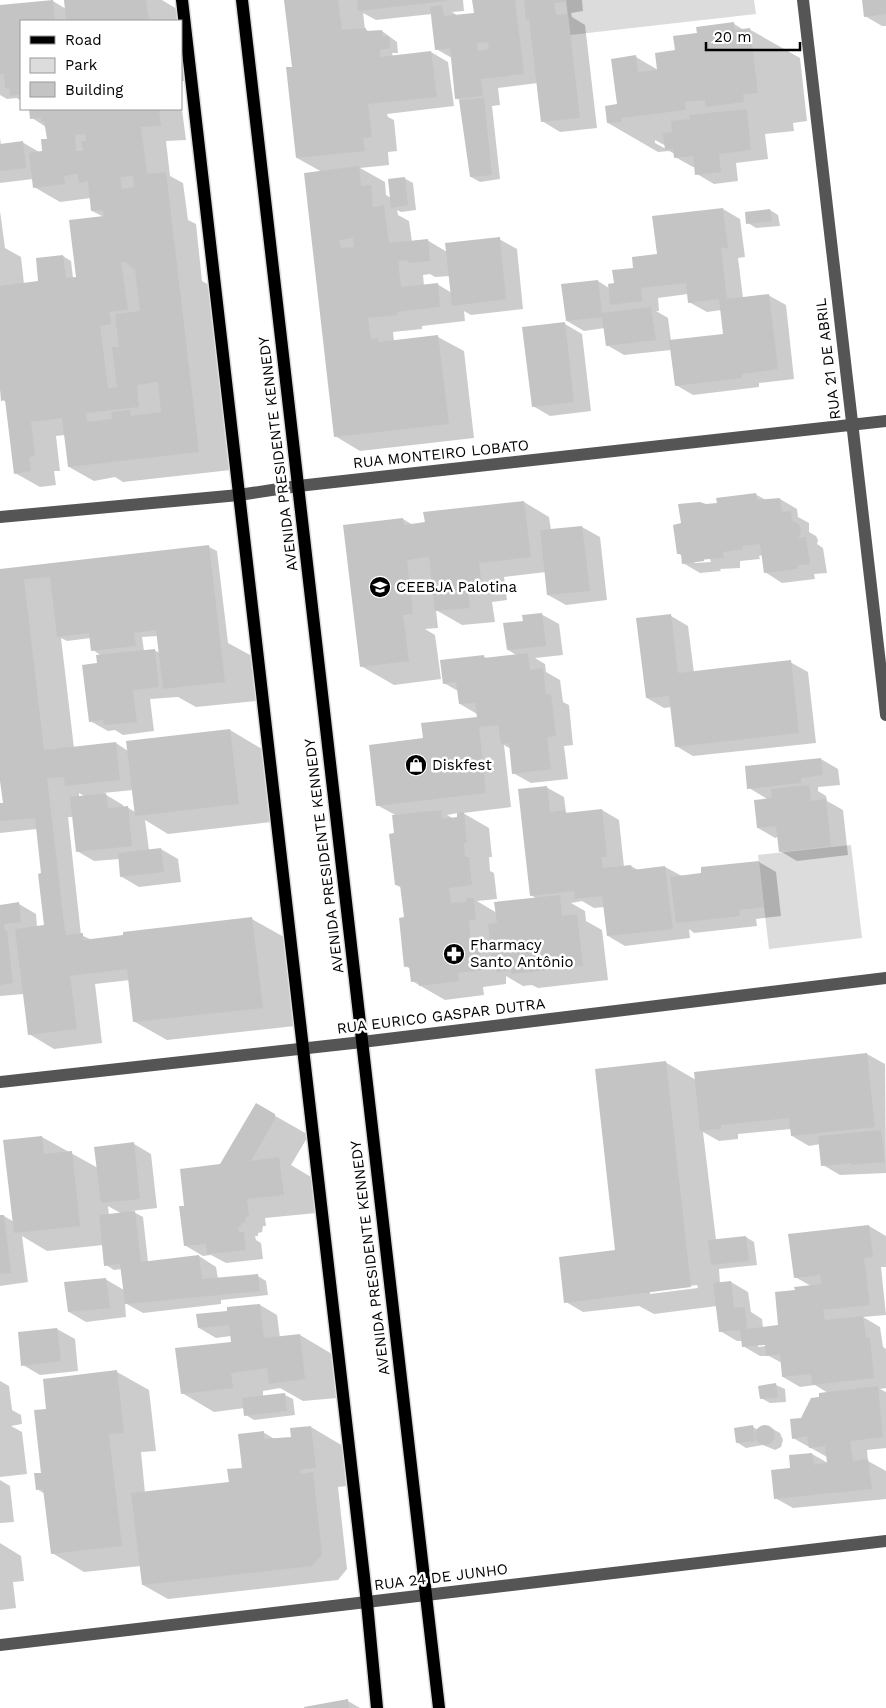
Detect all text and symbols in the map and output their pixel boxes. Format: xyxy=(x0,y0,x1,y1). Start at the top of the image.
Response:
legend xyxy=(20,20,182,110)
scale bar xyxy=(706,20,800,52)
text: 20 m xyxy=(714,28,752,46)
text: Road xyxy=(65,31,102,49)
text: Park xyxy=(65,56,98,74)
text: Building xyxy=(65,81,123,99)
street label: RUA 21 DE ABRIL xyxy=(812,297,844,421)
street label: AVENIDA PRESIDENTE KENNEDY xyxy=(255,335,301,573)
street label: RUA MONTEIRO LOBATO xyxy=(352,436,530,472)
school or university icon: CEEBJA Palotina xyxy=(368,575,392,599)
place label: CEEBJA Palotina xyxy=(396,578,517,596)
street label: AVENIDA PRESIDENTE KENNEDY xyxy=(301,737,347,975)
shop icon: Diskfest xyxy=(404,753,428,777)
place label: Diskfest xyxy=(432,756,492,774)
place label: Fharmacy Santo Antônio xyxy=(470,936,574,971)
pharmacy icon: Fharmacy Santo Antônio xyxy=(442,942,466,966)
street label: RUA EURICO GASPAR DUTRA xyxy=(336,994,546,1038)
street label: AVENIDA PRESIDENTE KENNEDY xyxy=(347,1139,393,1377)
street label: RUA 24 DE JUNHO xyxy=(373,1560,509,1594)

